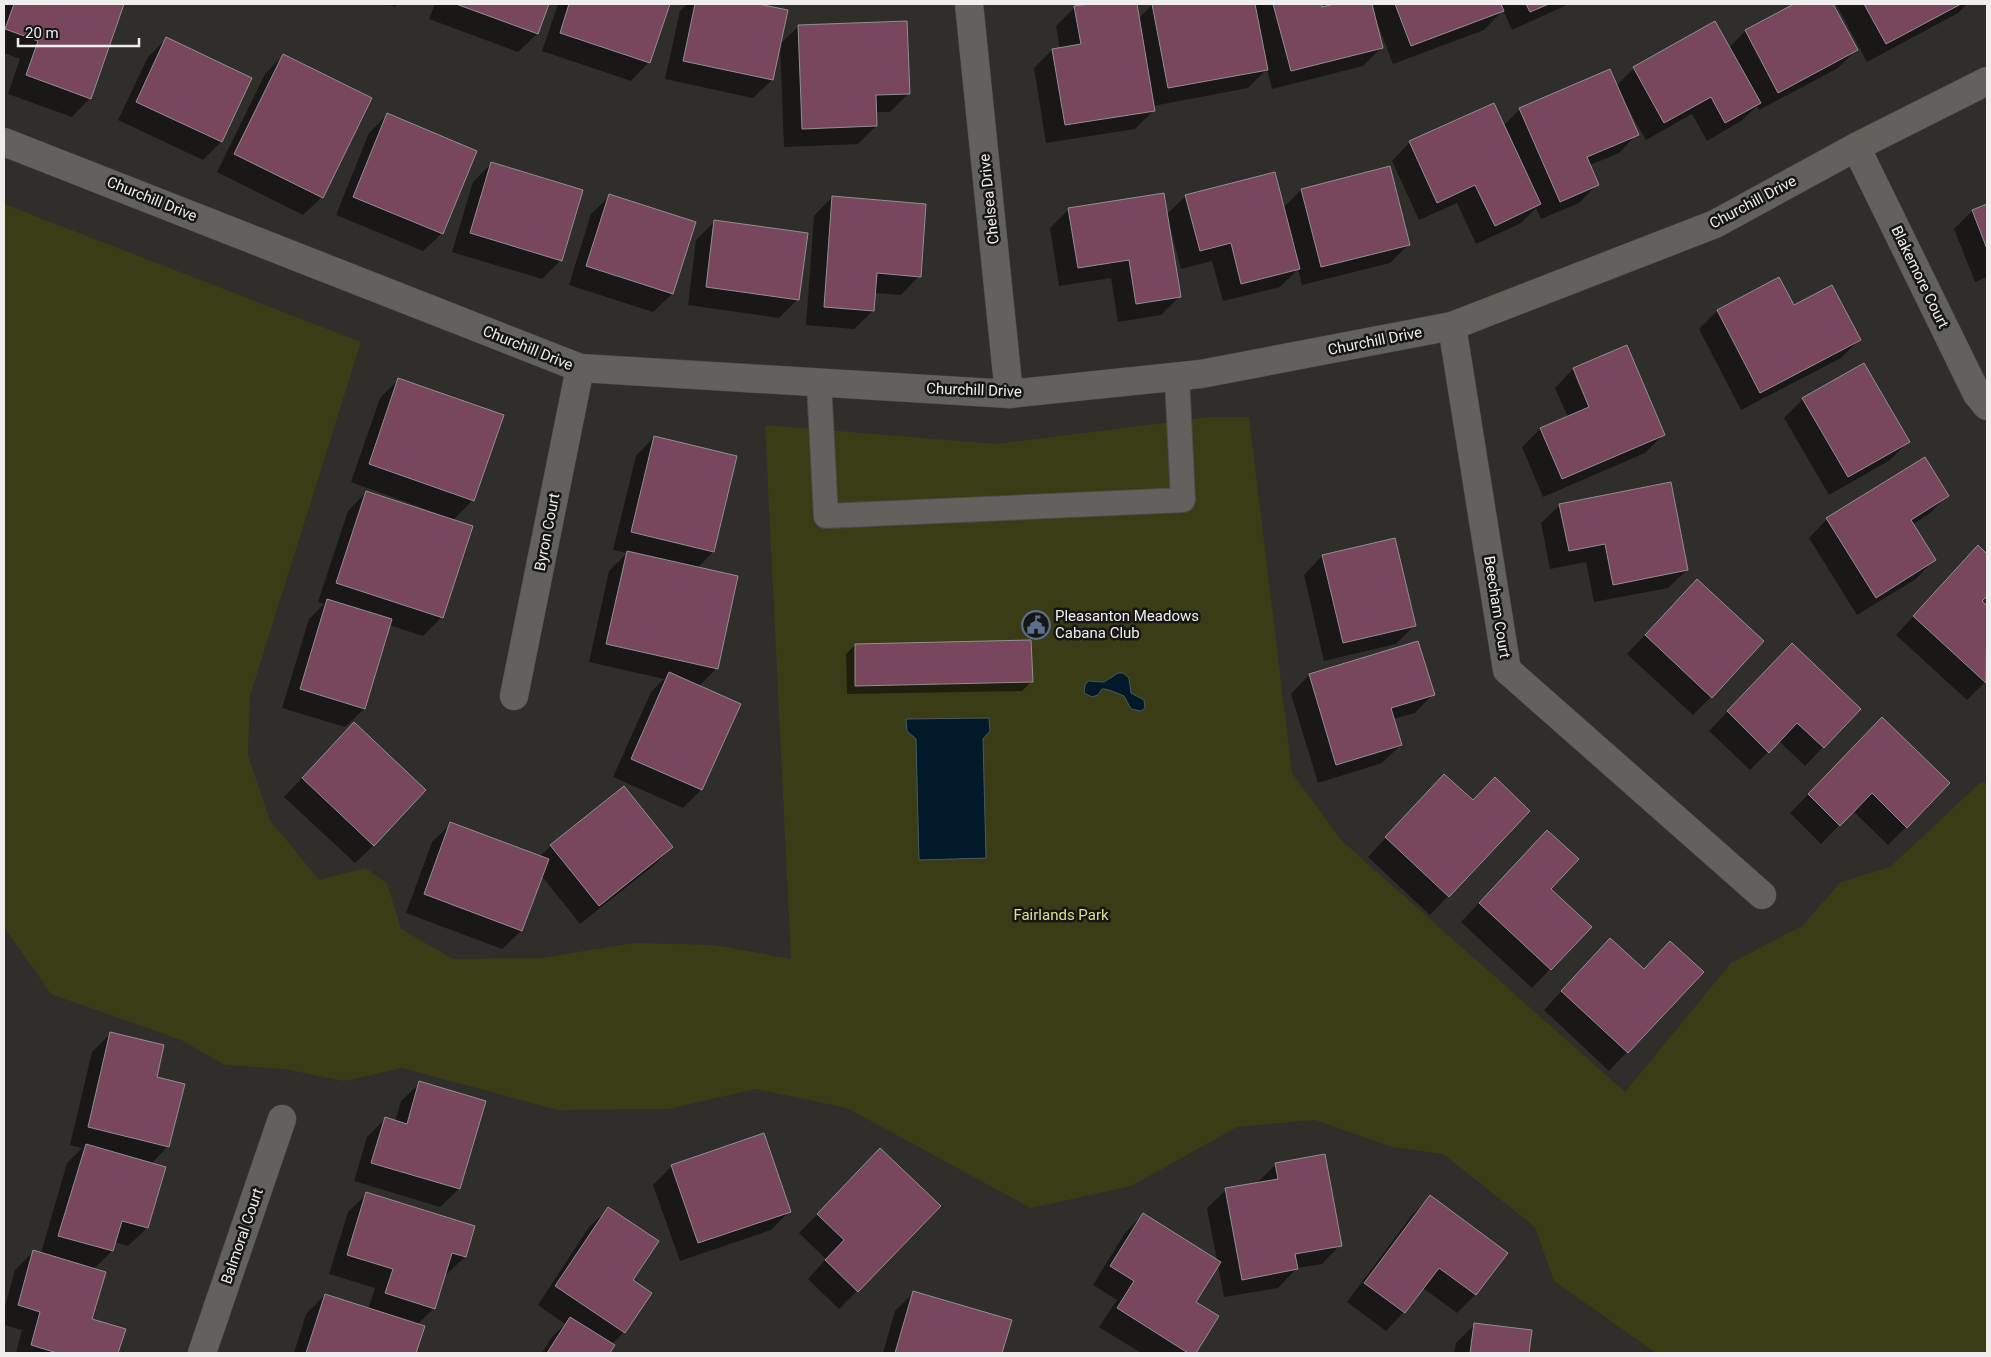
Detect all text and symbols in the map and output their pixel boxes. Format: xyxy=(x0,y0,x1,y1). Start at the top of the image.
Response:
scale bar xyxy=(18,15,139,47)
text: 20 m xyxy=(25,24,59,42)
street label: Chelsea Drive xyxy=(975,153,1003,245)
street label: Churchill Drive xyxy=(1707,172,1800,232)
street label: Churchill Drive xyxy=(104,173,200,225)
street label: Blakemore Court xyxy=(1887,223,1953,331)
street label: Churchill Drive xyxy=(480,322,576,374)
street label: Churchill Drive xyxy=(1326,323,1424,359)
street label: Churchill Drive xyxy=(926,379,1022,401)
street label: Byron Court xyxy=(531,491,563,572)
street label: Beecham Court xyxy=(1480,555,1514,660)
place label: Pleasanton Meadows Cabana Club xyxy=(1055,607,1199,642)
public building icon: Pleasanton Meadows Cabana Club xyxy=(1021,610,1051,640)
park label: Fairlands Park xyxy=(1013,906,1109,924)
street label: Balmoral Court xyxy=(217,1186,267,1286)

